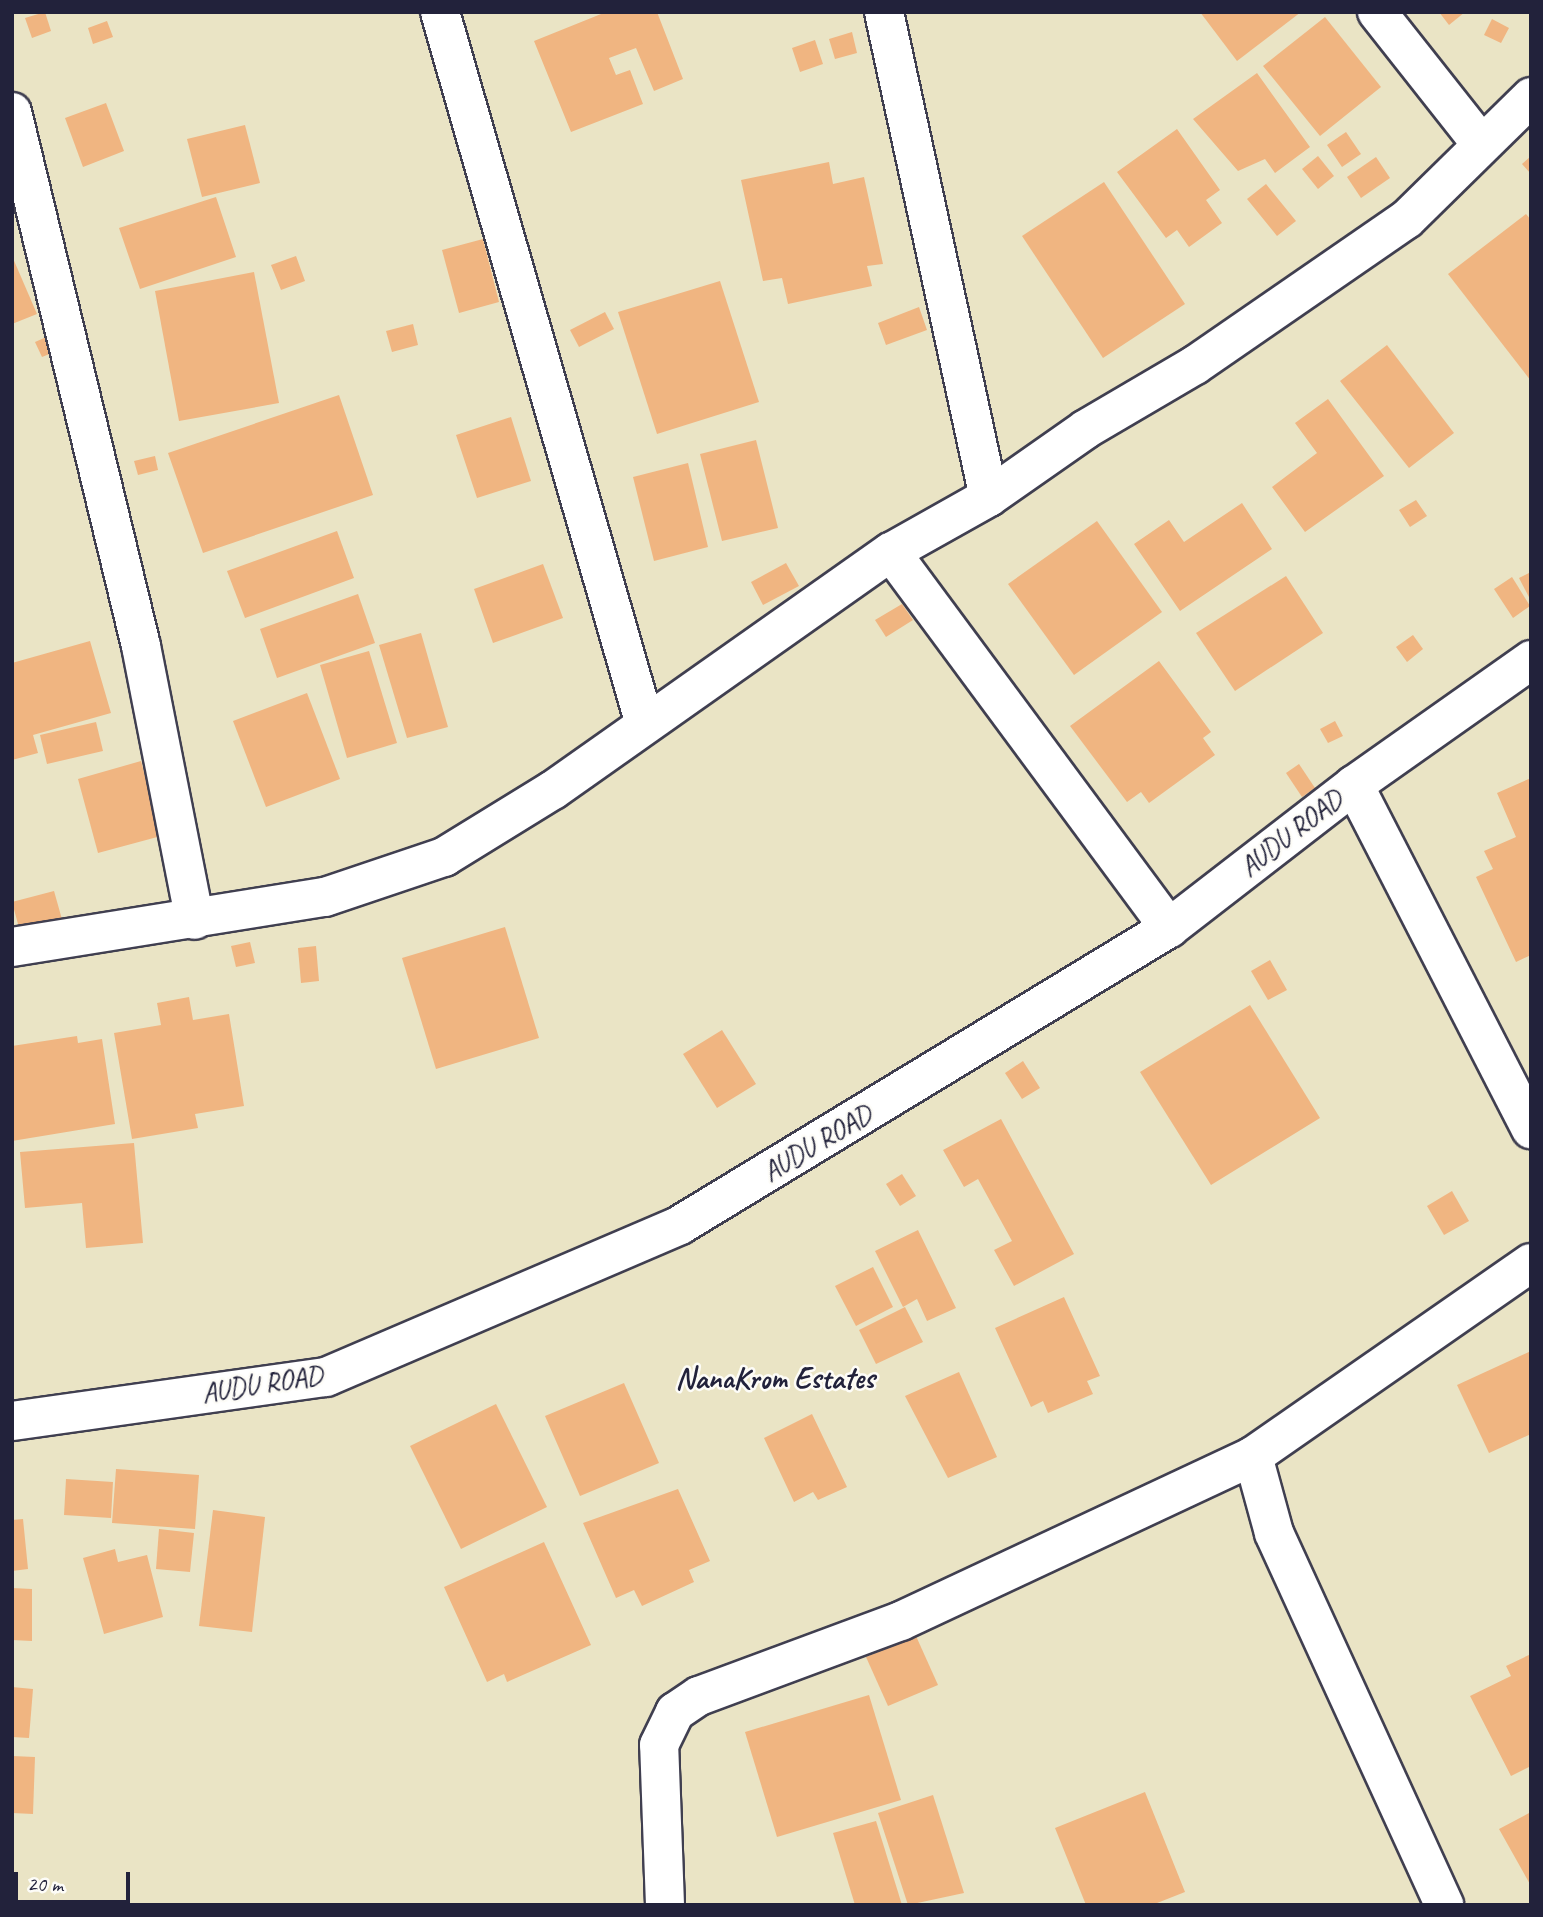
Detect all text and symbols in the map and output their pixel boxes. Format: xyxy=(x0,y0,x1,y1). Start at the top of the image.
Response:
street label: AUDU ROAD xyxy=(1232,782,1350,884)
street label: AUDU ROAD xyxy=(756,1097,878,1189)
street label: AUDU ROAD xyxy=(199,1358,325,1410)
district label: NanaKrom Estates xyxy=(676,1360,874,1396)
scale bar xyxy=(18,1857,133,1901)
text: 20 m xyxy=(27,1871,63,1897)

